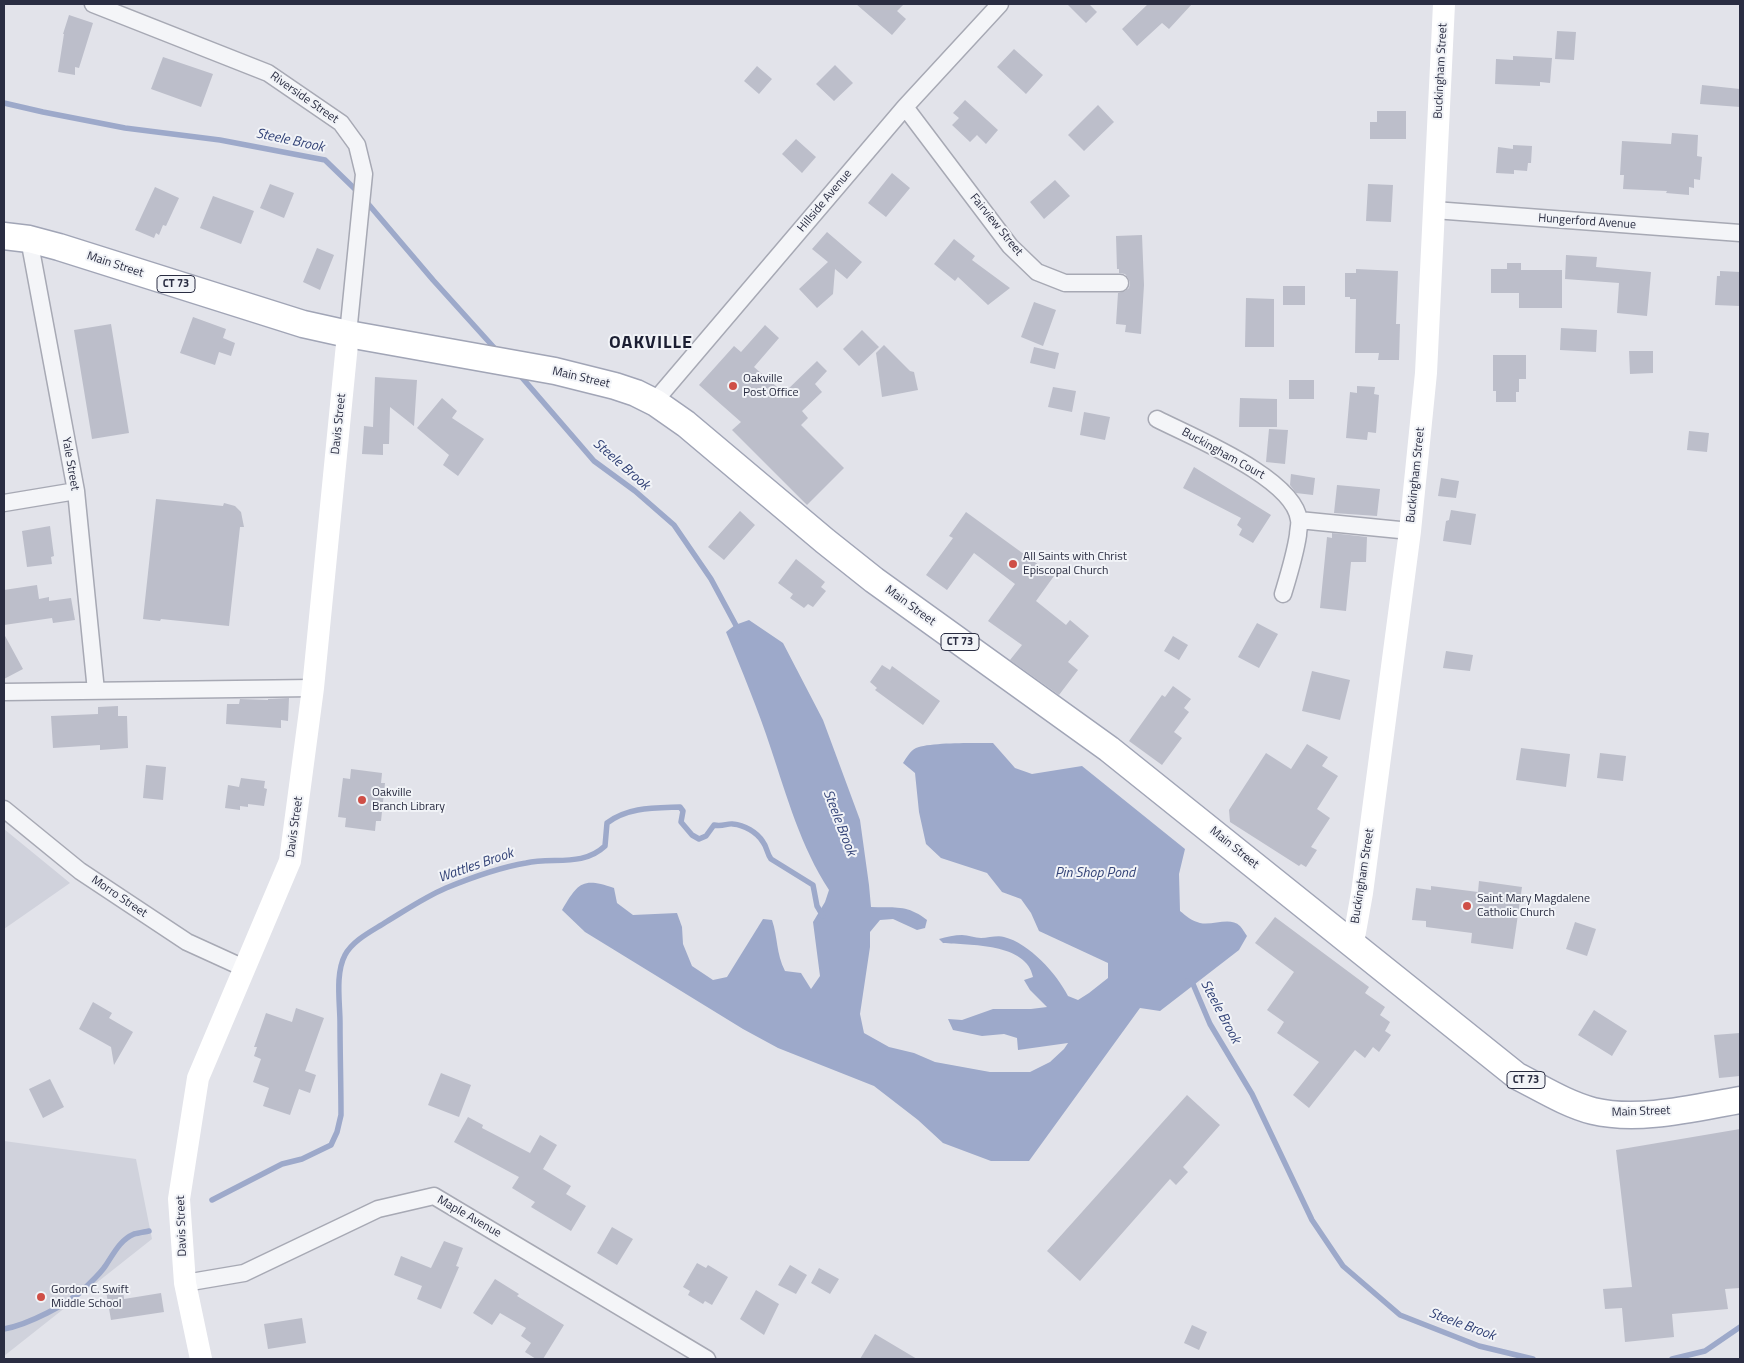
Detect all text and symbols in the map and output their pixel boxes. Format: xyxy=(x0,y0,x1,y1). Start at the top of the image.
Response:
street label: Buckingham Street xyxy=(1431,23,1451,119)
street label: Riverside Street xyxy=(267,69,341,127)
water label: Steele Brook xyxy=(254,126,326,156)
street label: Hillside Avenue xyxy=(795,167,855,235)
street label: Fairview Street xyxy=(967,191,1025,259)
street label: Hungerford Avenue xyxy=(1538,211,1636,233)
street label: Main Street xyxy=(85,249,145,281)
road number: CT 73 xyxy=(157,276,195,292)
district label: OAKVILLE xyxy=(608,333,694,355)
street label: Main Street xyxy=(551,364,611,392)
place label: Oakville Post Office xyxy=(743,372,799,400)
marker: Oakville Post Office xyxy=(727,380,739,392)
street label: Davis Street xyxy=(329,393,349,455)
street label: Buckingham Court xyxy=(1179,425,1267,483)
street label: Buckingham Street xyxy=(1404,426,1428,524)
street label: Yale Street xyxy=(58,436,82,492)
water label: Steele Brook xyxy=(589,436,653,494)
place label: All Saints with Christ Episcopal Church xyxy=(1023,550,1127,578)
marker: All Saints with Christ Episcopal Church xyxy=(1007,558,1019,570)
street label: Main Street xyxy=(882,583,938,629)
road number: CT 73 xyxy=(941,634,979,650)
place label: Oakville Branch Library xyxy=(372,786,445,814)
water label: Steele Brook xyxy=(819,788,859,858)
marker: Oakville Branch Library xyxy=(356,794,368,806)
street label: Davis Street xyxy=(284,796,306,858)
street label: Main Street xyxy=(1207,824,1261,872)
street label: Buckingham Street xyxy=(1348,827,1378,925)
water label: Wattles Brook xyxy=(436,845,516,887)
water label: Pin Shop Pond xyxy=(1055,866,1135,882)
street label: Morro Street xyxy=(88,873,150,921)
place label: Saint Mary Magdalene Catholic Church xyxy=(1477,892,1590,920)
marker: Saint Mary Magdalene Catholic Church xyxy=(1461,900,1473,912)
water label: Steele Brook xyxy=(1196,977,1244,1047)
road number: CT 73 xyxy=(1507,1072,1545,1088)
street label: Main Street xyxy=(1611,1104,1671,1120)
street label: Maple Avenue xyxy=(434,1193,504,1241)
street label: Davis Street xyxy=(174,1195,190,1257)
place label: Gordon C. Swift Middle School xyxy=(51,1283,129,1311)
marker: Gordon C. Swift Middle School xyxy=(35,1291,47,1303)
water label: Steele Brook xyxy=(1427,1305,1497,1345)

